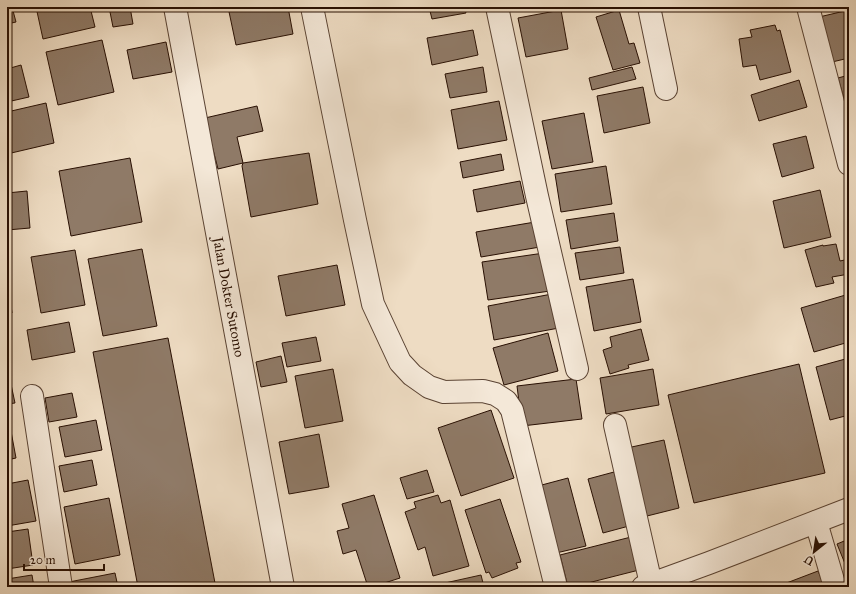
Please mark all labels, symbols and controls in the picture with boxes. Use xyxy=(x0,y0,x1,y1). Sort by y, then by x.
street label: Jalan Dokter Sutomo xyxy=(208,234,249,358)
north arrow xyxy=(794,532,834,572)
scale bar xyxy=(24,546,104,572)
text: U xyxy=(802,552,816,568)
text: 20 m xyxy=(30,553,56,567)

